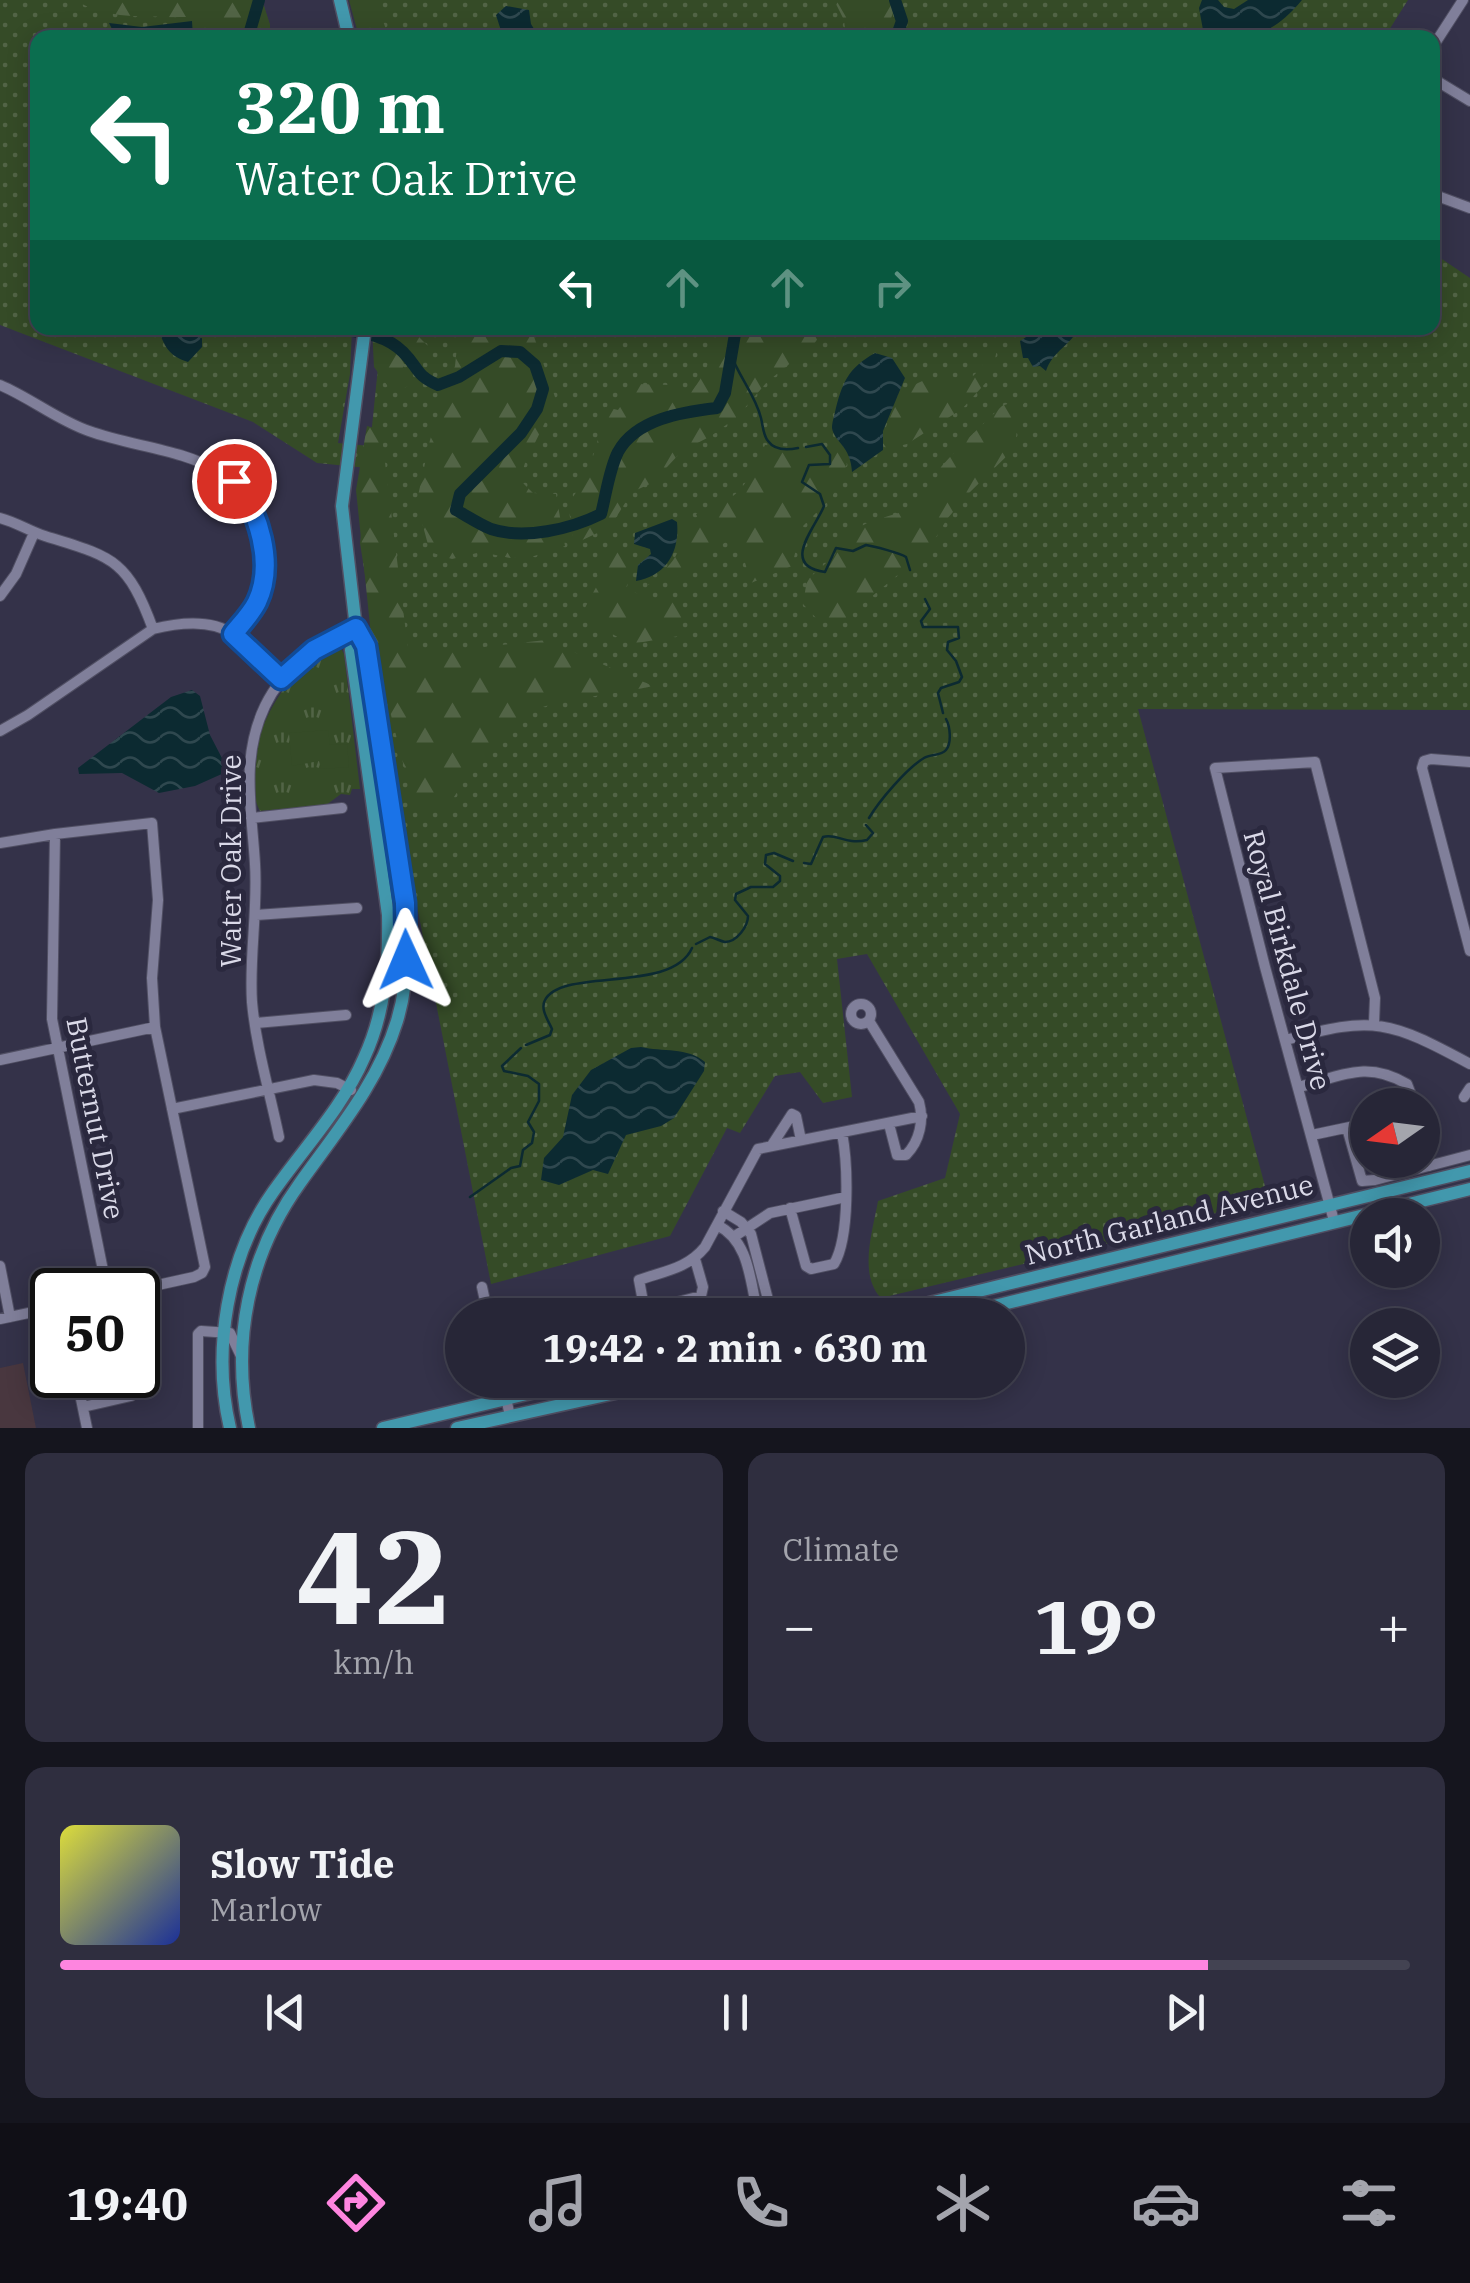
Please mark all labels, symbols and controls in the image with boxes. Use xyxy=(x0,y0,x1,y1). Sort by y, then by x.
text: 320 m xyxy=(235,61,445,152)
icon: left xyxy=(70,70,200,200)
text: Water Oak Drive xyxy=(235,149,577,207)
icon: left xyxy=(550,260,605,315)
icon: ahead xyxy=(655,260,710,315)
icon: ahead xyxy=(760,260,815,315)
icon: right xyxy=(865,260,920,315)
pin xyxy=(192,439,277,524)
icon: arrive xyxy=(207,454,262,509)
street label: Water Oak Drive xyxy=(212,754,249,968)
street label: Royal Birkdale Drive xyxy=(1235,826,1341,1094)
position arrow xyxy=(354,908,458,1012)
street label: Butternut Drive xyxy=(58,1014,134,1222)
north arrow xyxy=(1350,1088,1440,1178)
map controls xyxy=(1350,1088,1440,1398)
street label: North Garland Avenue xyxy=(1021,1165,1317,1273)
button: sound xyxy=(1350,1198,1440,1288)
speed limit sign: 50 xyxy=(30,1268,160,1398)
button: layers xyxy=(1350,1308,1440,1398)
text: 19:42 · 2 min · 630 m xyxy=(542,1323,928,1372)
text: 42 xyxy=(296,1491,452,1660)
text: Climate xyxy=(783,1528,899,1570)
text: 19° xyxy=(1034,1577,1159,1675)
text: − xyxy=(783,1590,816,1661)
text: + xyxy=(1377,1590,1410,1661)
text: km/h xyxy=(333,1641,414,1683)
text: Slow Tide xyxy=(210,1839,395,1888)
text: Marlow xyxy=(210,1888,322,1930)
icon: previous xyxy=(258,1985,313,2040)
icon: pause xyxy=(708,1985,763,2040)
icon: next xyxy=(1158,1985,1213,2040)
icon: directions xyxy=(321,2168,391,2238)
icon: music xyxy=(523,2168,593,2238)
icon: phone xyxy=(726,2168,796,2238)
icon: climate xyxy=(928,2168,998,2238)
icon: car xyxy=(1131,2168,1201,2238)
icon: filters xyxy=(1334,2168,1404,2238)
text: 19:40 xyxy=(66,2174,188,2232)

